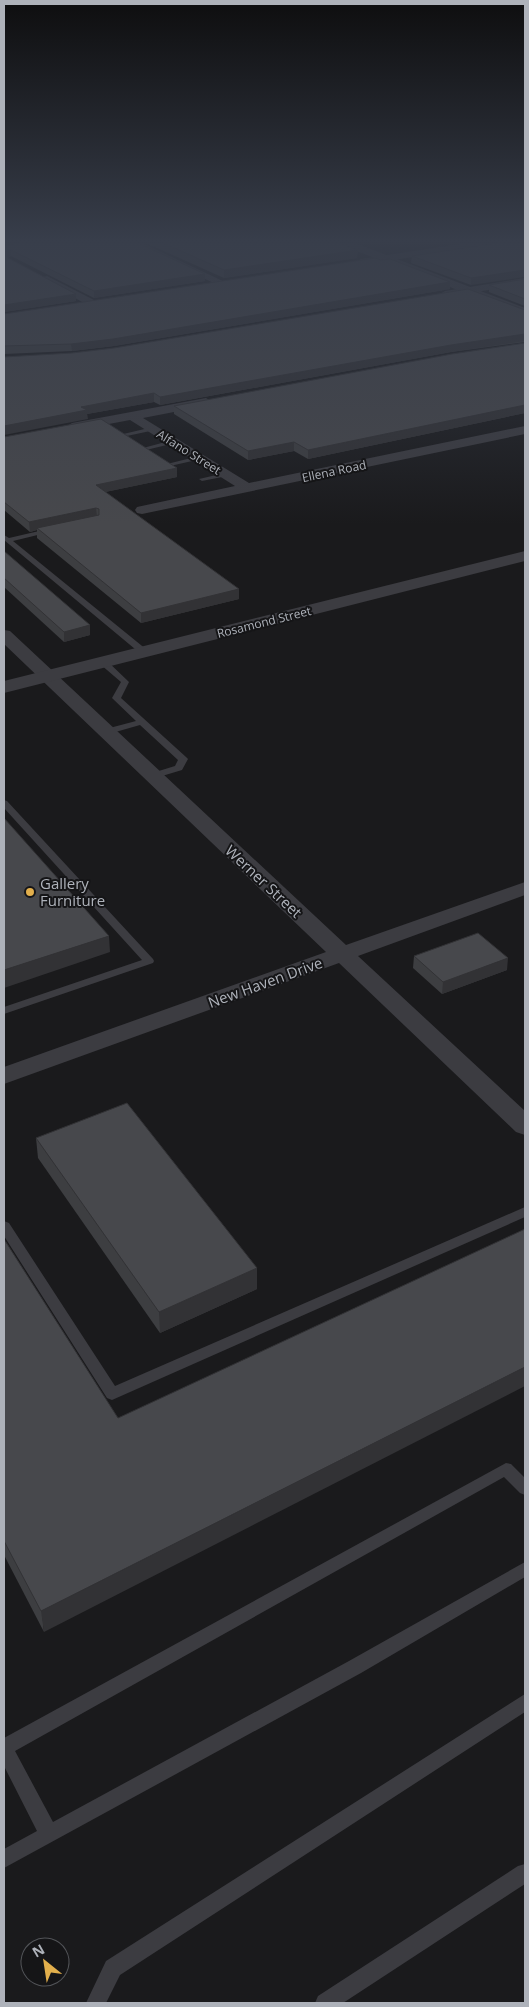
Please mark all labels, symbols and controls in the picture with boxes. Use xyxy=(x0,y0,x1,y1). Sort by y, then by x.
street label: Alfano Street xyxy=(154,426,224,478)
street label: Ellena Road xyxy=(300,456,368,486)
street label: Rosamond Street xyxy=(215,602,313,642)
street label: Werner Street xyxy=(221,840,307,922)
place label: Gallery Furniture xyxy=(40,873,105,910)
marker: Gallery Furniture xyxy=(24,886,36,898)
street label: New Haven Drive xyxy=(205,952,325,1012)
north arrow xyxy=(20,1937,70,1987)
text: N xyxy=(29,1939,48,1961)

